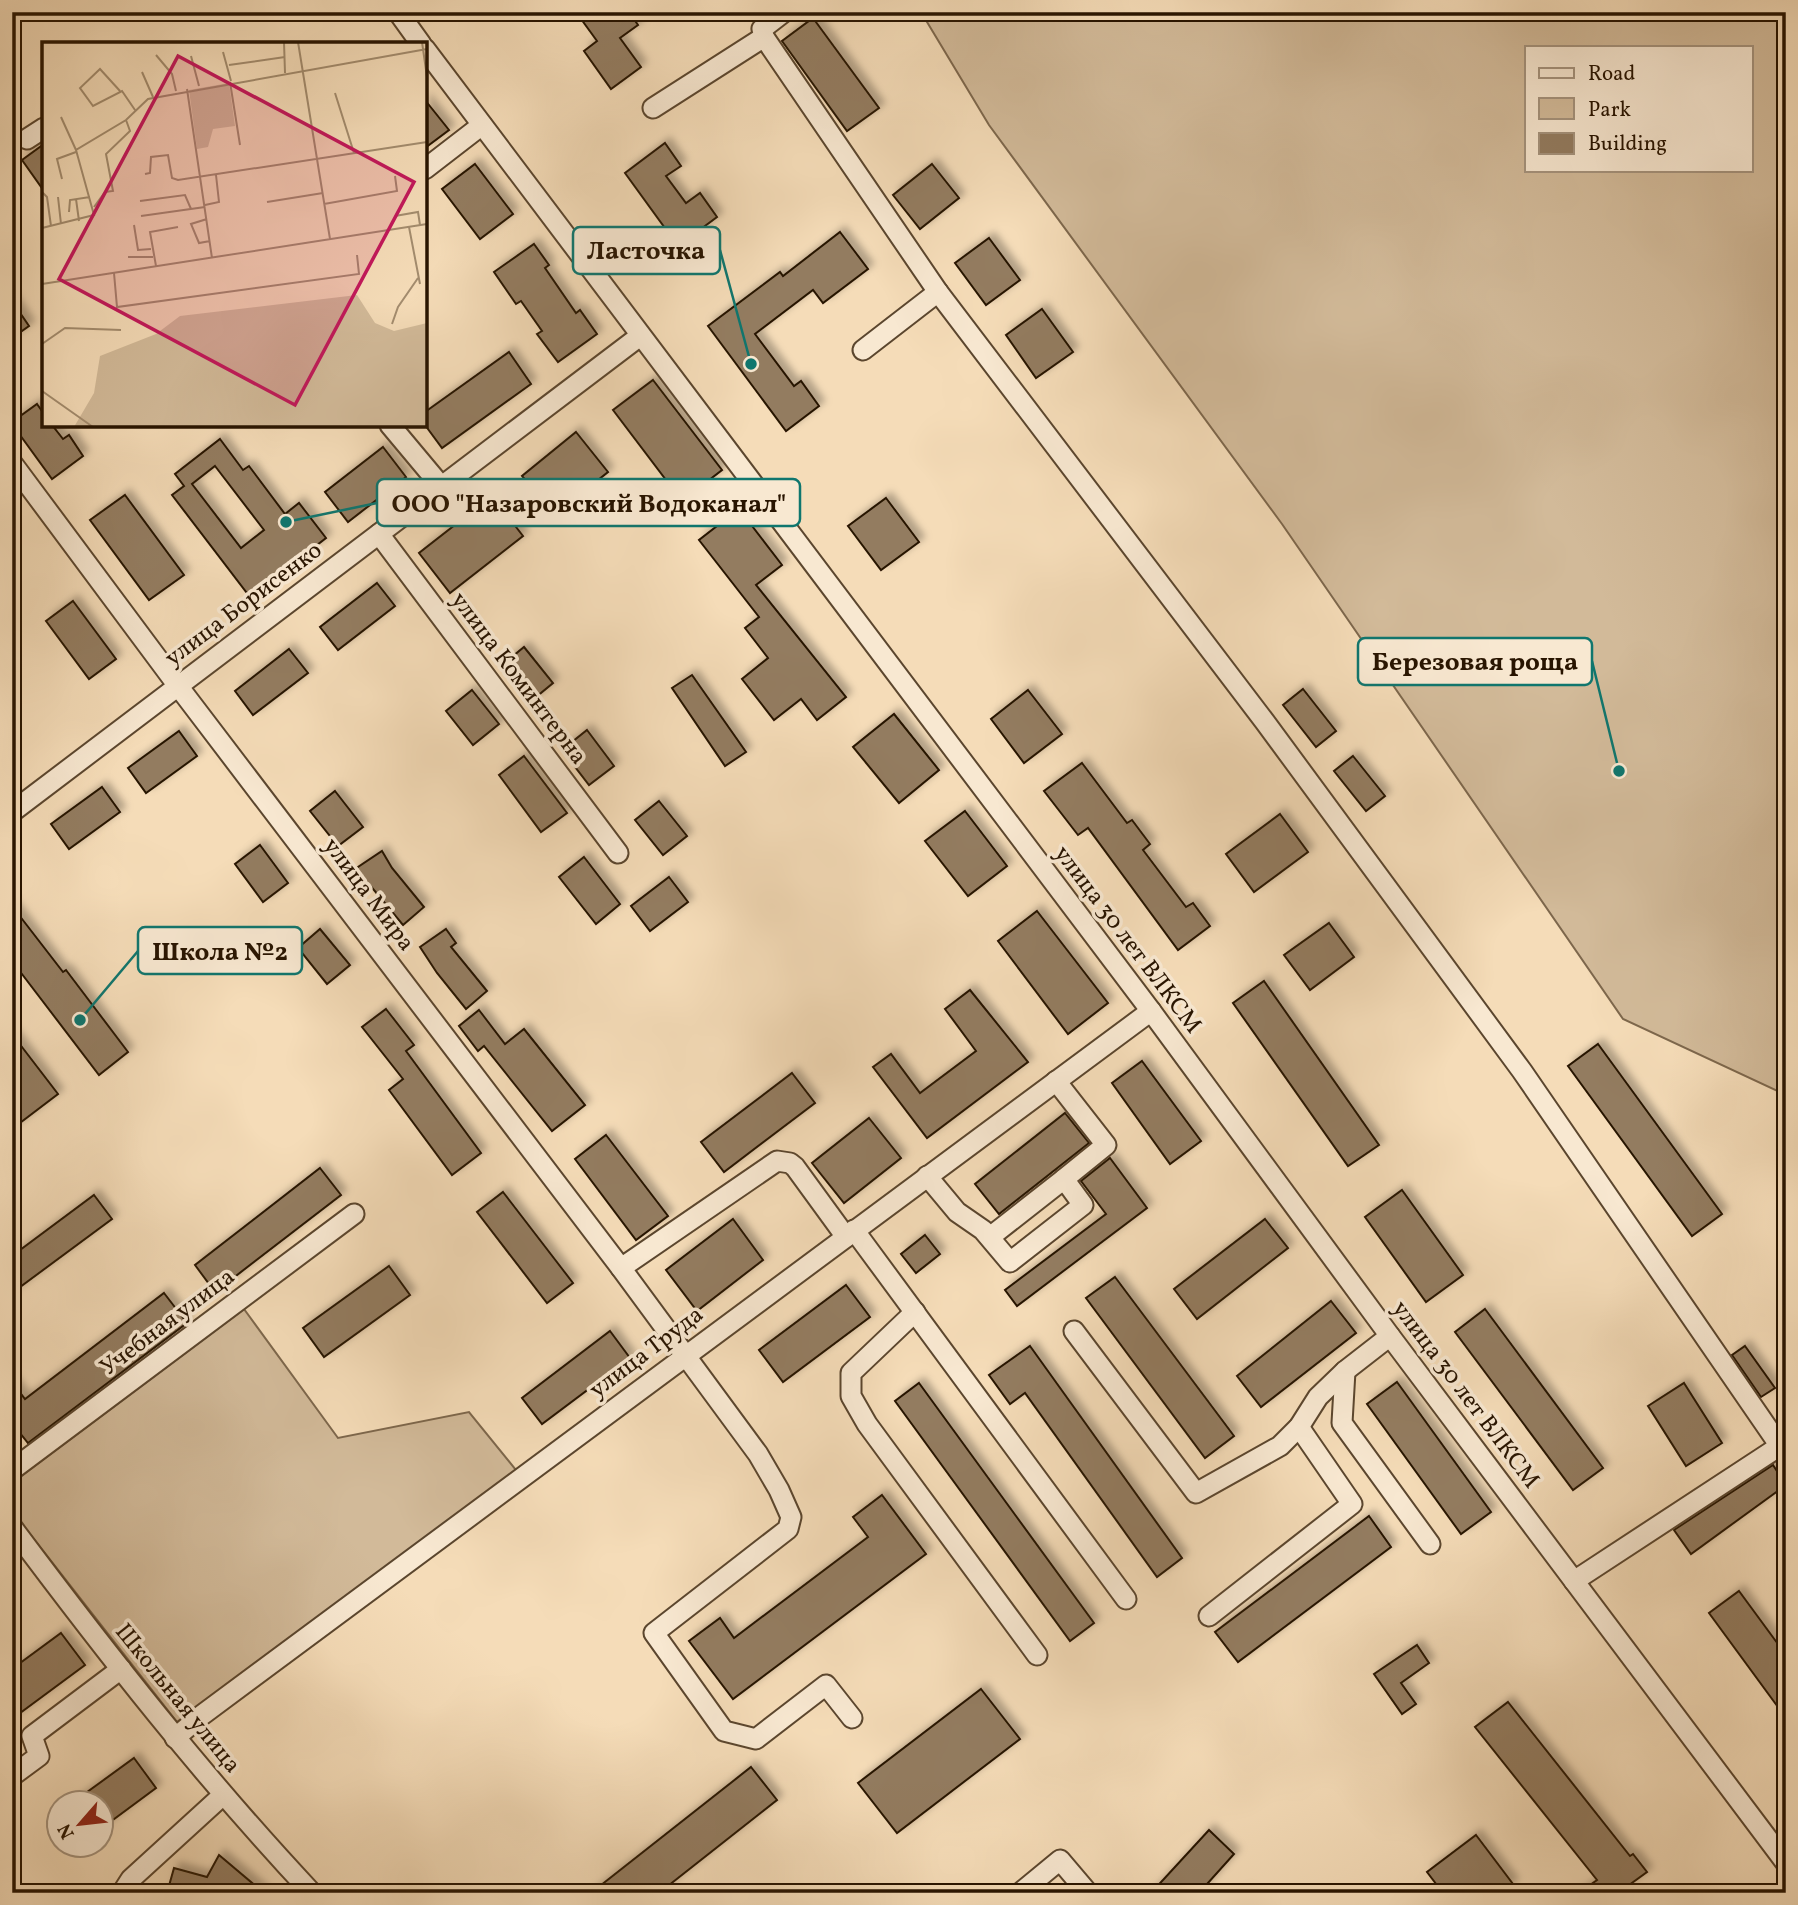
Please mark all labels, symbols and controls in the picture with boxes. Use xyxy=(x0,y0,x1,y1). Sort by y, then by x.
inset map xyxy=(42,42,427,427)
legend xyxy=(1525,46,1752,172)
text: Road xyxy=(1588,60,1635,89)
text: Park xyxy=(1588,96,1631,125)
text: Building xyxy=(1588,130,1667,159)
callout: Ласточка xyxy=(573,227,720,274)
text: Ласточка xyxy=(587,234,705,270)
callout: ООО "Назаровский Водоканал" xyxy=(377,479,800,526)
text: ООО "Назаровский Водоканал" xyxy=(392,487,786,523)
street label: улица Борисенко xyxy=(158,534,330,676)
street label: улица Коминтерна xyxy=(442,585,594,773)
callout: Березовая роща xyxy=(1358,638,1592,685)
text: Березовая роща xyxy=(1372,645,1578,681)
street label: улица Мира xyxy=(314,831,422,959)
street label: улица 30 лет ВЛКСМ xyxy=(1045,839,1209,1041)
callout: Школа №2 xyxy=(138,927,302,974)
text: Школа №2 xyxy=(152,935,288,971)
street label: Учебная улица xyxy=(93,1261,243,1385)
street label: улица 30 лет ВЛКСМ xyxy=(1383,1294,1547,1496)
street label: улица Труда xyxy=(583,1299,711,1407)
street label: Школьная улица xyxy=(106,1617,248,1781)
north arrow xyxy=(46,1790,116,1860)
text: N xyxy=(52,1819,81,1843)

